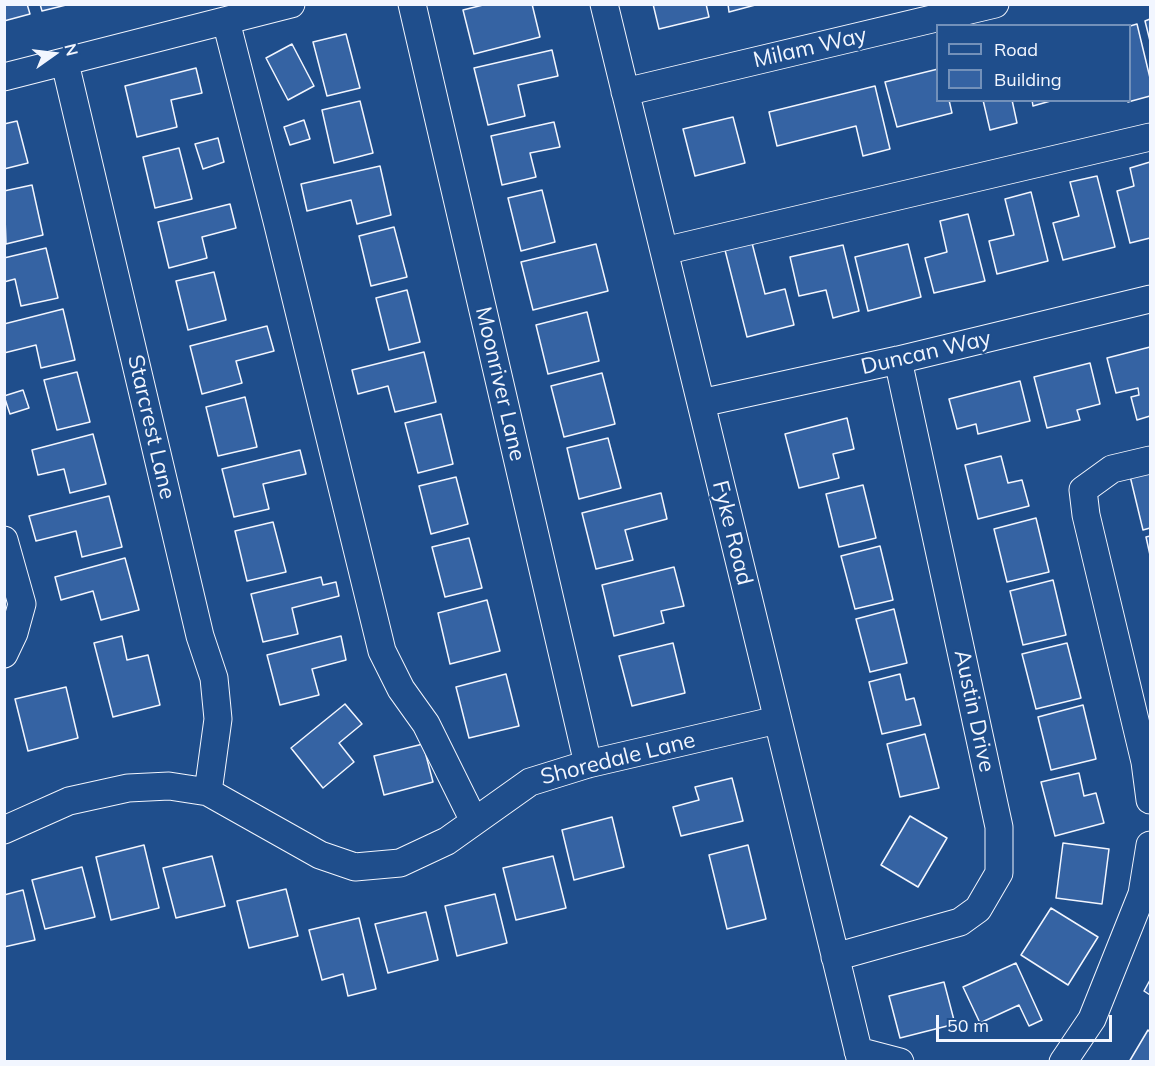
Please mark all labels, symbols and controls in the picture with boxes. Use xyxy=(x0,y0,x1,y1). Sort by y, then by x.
street label: Milam Way xyxy=(751,22,869,74)
north arrow xyxy=(24,24,84,84)
legend xyxy=(936,24,1131,102)
text: Road xyxy=(994,38,1038,61)
text: N xyxy=(60,41,83,58)
text: Building xyxy=(994,68,1062,91)
street label: Moonriver Lane xyxy=(469,304,531,464)
street label: Duncan Way xyxy=(858,325,994,381)
street label: Starcrest Lane xyxy=(122,352,180,502)
street label: Fyke Road xyxy=(706,478,758,588)
street label: Austin Drive xyxy=(948,647,1000,775)
street label: Shoredale Lane xyxy=(538,727,698,791)
scale bar xyxy=(939,1003,1114,1041)
text: 50 m xyxy=(947,1014,989,1037)

